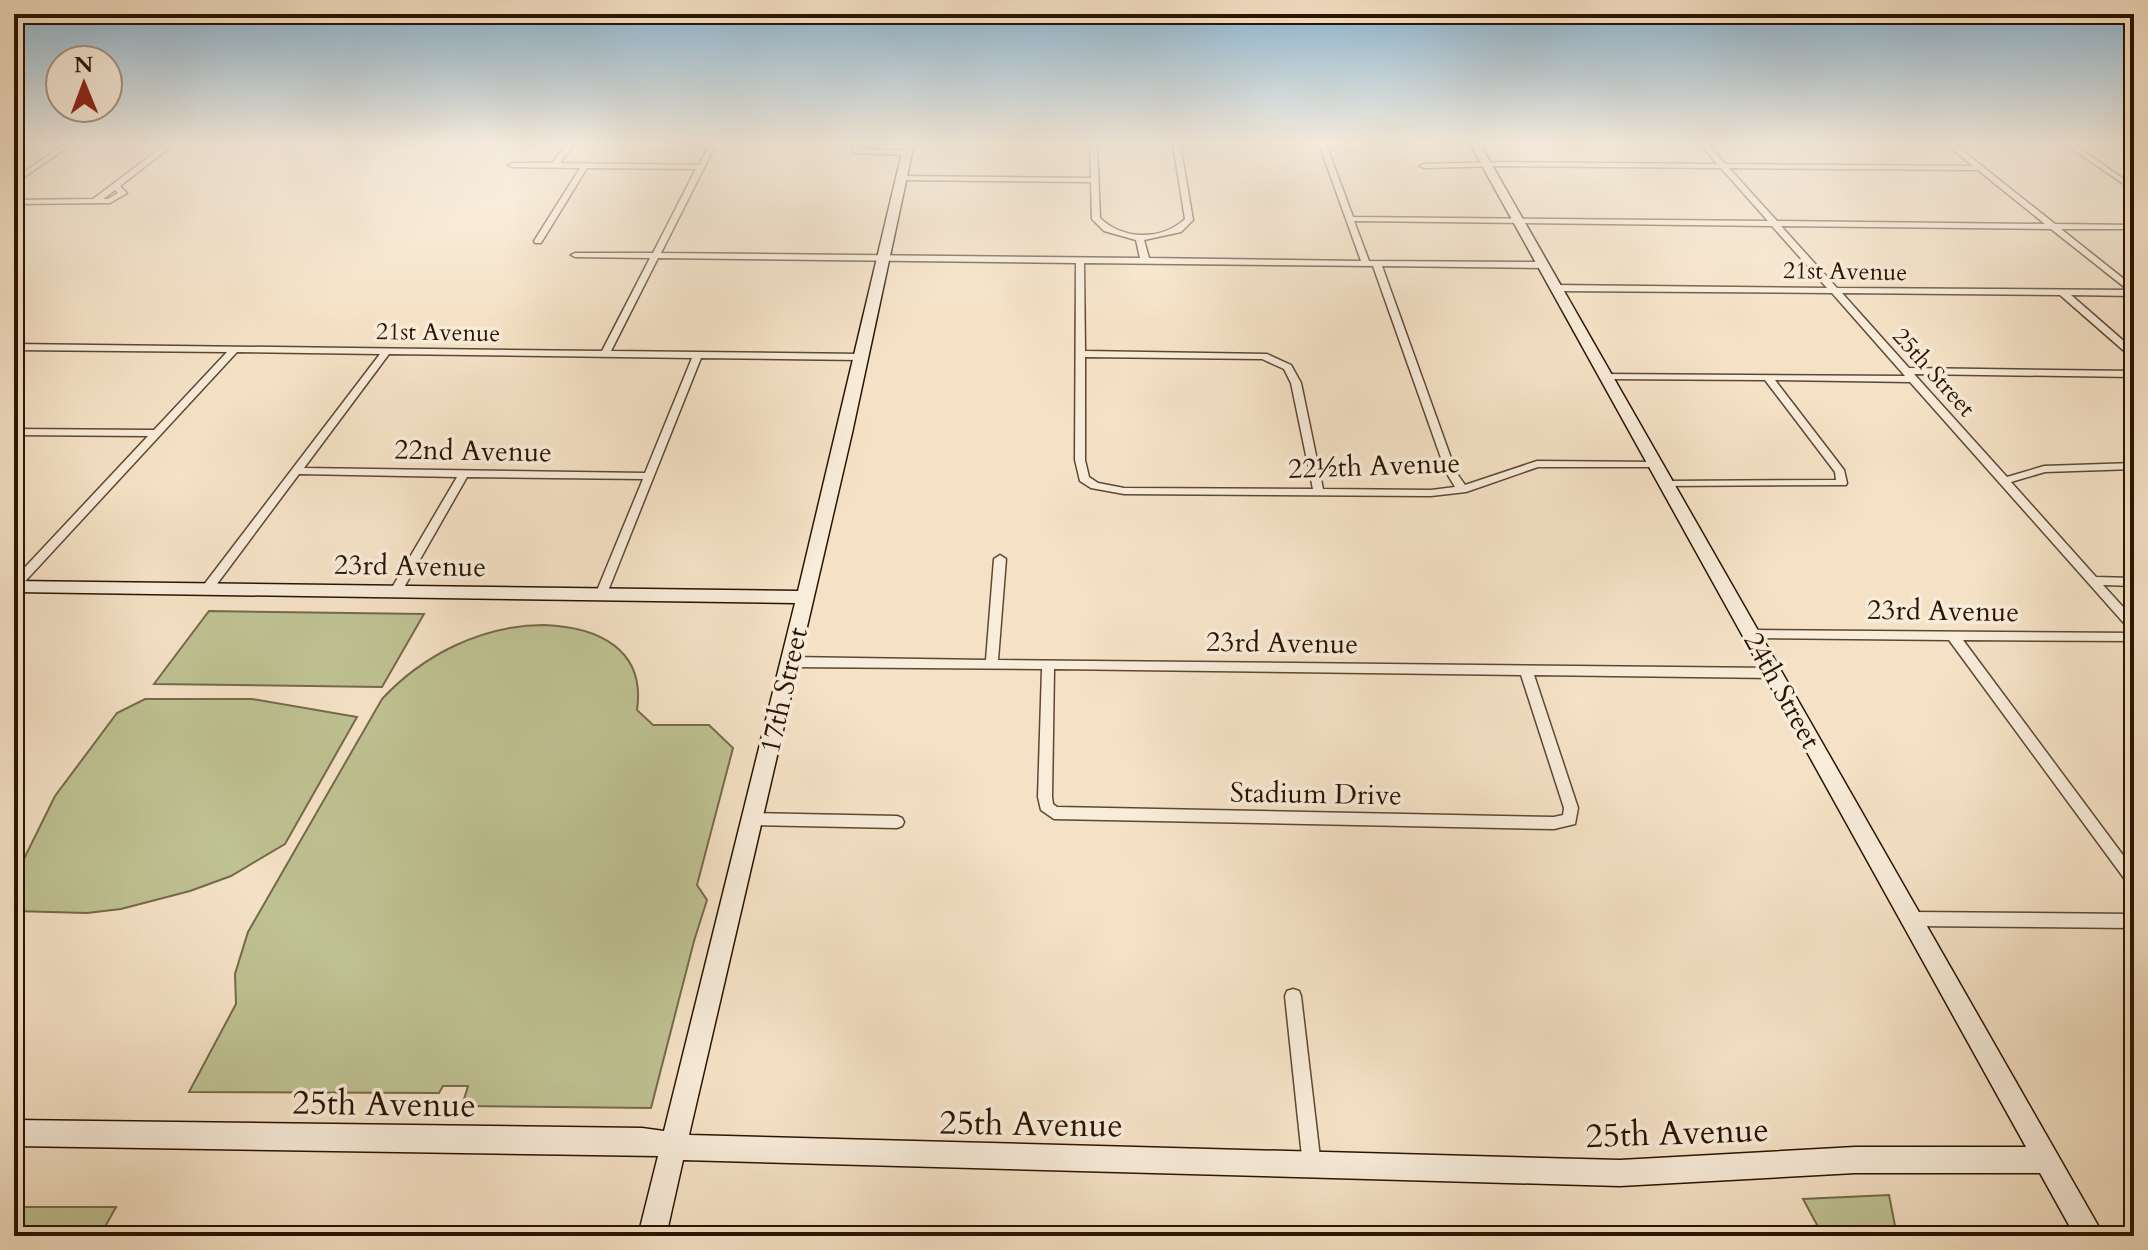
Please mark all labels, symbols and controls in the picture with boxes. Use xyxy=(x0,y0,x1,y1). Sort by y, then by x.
north arrow xyxy=(44,44,124,124)
text: N xyxy=(74,50,93,80)
street label: 21st Avenue xyxy=(1782,254,1908,289)
street label: 21st Avenue xyxy=(375,315,501,350)
street label: 25th Street xyxy=(1885,321,1983,424)
street label: 22nd Avenue xyxy=(394,431,552,471)
street label: 22½th Avenue xyxy=(1287,444,1461,488)
street label: 23rd Avenue xyxy=(334,546,486,586)
street label: 23rd Avenue xyxy=(1867,591,2019,631)
street label: 23rd Avenue xyxy=(1206,623,1358,663)
street label: 17th Street xyxy=(751,624,817,757)
street label: 24th Street xyxy=(1735,625,1830,756)
street label: Stadium Drive xyxy=(1230,774,1402,814)
street label: 25th Avenue xyxy=(292,1079,476,1129)
street label: 25th Avenue xyxy=(939,1099,1123,1149)
street label: 25th Avenue xyxy=(1584,1107,1770,1159)

